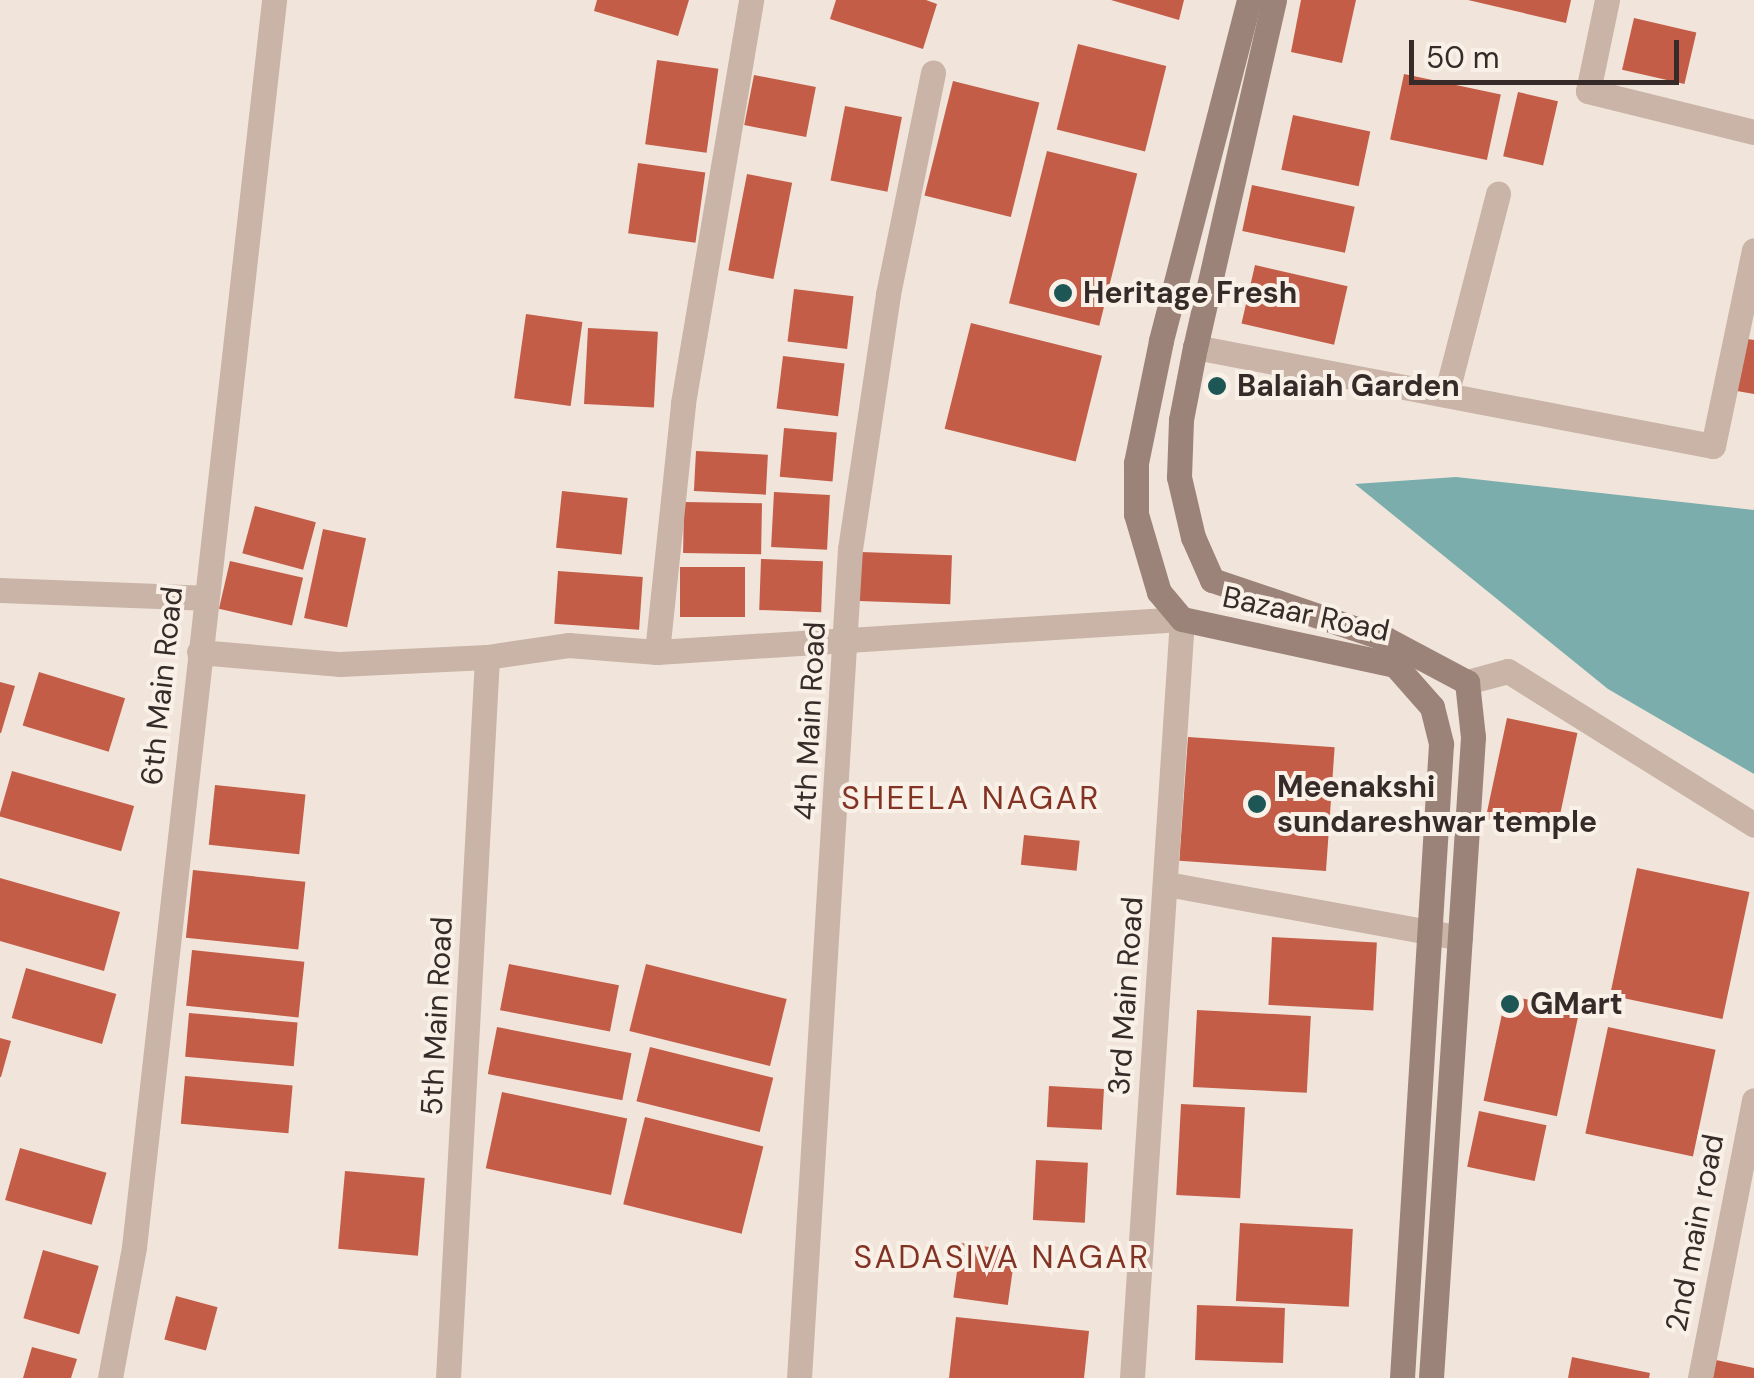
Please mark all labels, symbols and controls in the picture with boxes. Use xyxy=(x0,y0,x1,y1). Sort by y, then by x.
scale bar xyxy=(1414,20,1684,82)
text: 50 m xyxy=(1426,38,1500,77)
place label: Heritage Fresh xyxy=(1083,275,1297,311)
marker: Heritage Fresh xyxy=(1052,282,1074,304)
place label: Balaiah Garden xyxy=(1237,368,1460,404)
marker: Balaiah Garden xyxy=(1206,375,1228,397)
street label: Bazaar Road xyxy=(1219,579,1393,649)
street label: 6th Main Road xyxy=(134,585,190,787)
street label: 4th Main Road xyxy=(787,621,833,821)
place label: Meenakshi sundareshwar temple xyxy=(1277,769,1597,840)
district label: SHEELA NAGAR xyxy=(841,779,1101,817)
marker: Meenakshi sundareshwar temple xyxy=(1246,793,1268,815)
street label: 3rd Main Road xyxy=(1101,896,1151,1096)
street label: 5th Main Road xyxy=(414,916,460,1116)
place label: GMart xyxy=(1530,986,1623,1022)
marker: GMart xyxy=(1499,993,1521,1015)
street label: 2nd main road xyxy=(1658,1131,1732,1335)
district label: SADASIVA NAGAR xyxy=(853,1238,1151,1276)

